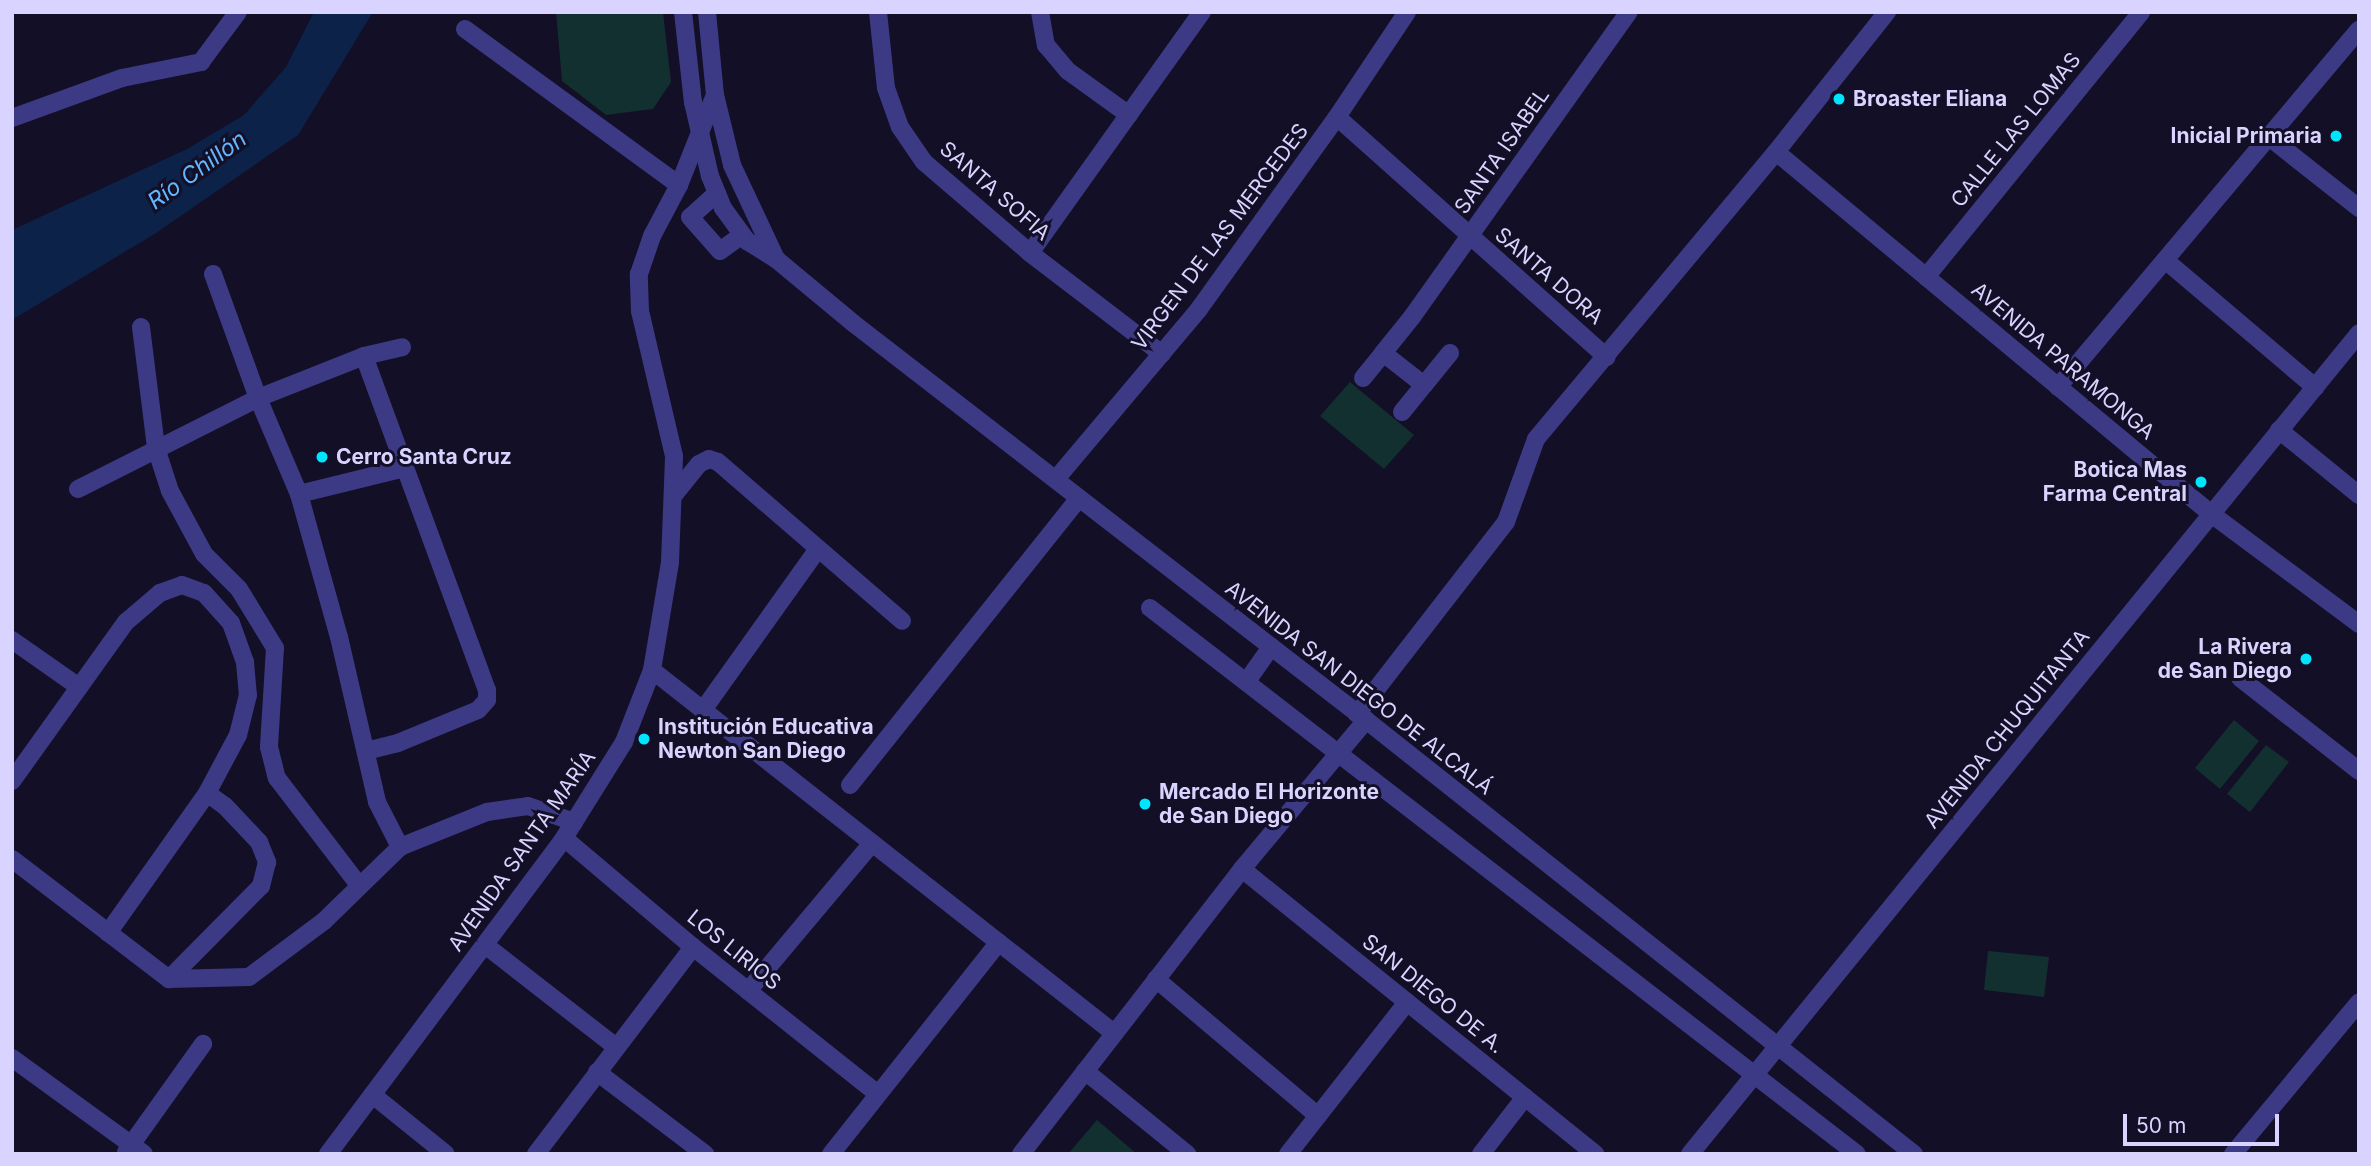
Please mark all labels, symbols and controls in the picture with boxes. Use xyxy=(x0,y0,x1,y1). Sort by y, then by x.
street label: CALLE LAS LOMAS xyxy=(1946,48,2086,212)
street label: SANTA ISABEL xyxy=(1449,83,1555,219)
place label: Broaster Eliana xyxy=(1853,86,2007,112)
marker: Broaster Eliana xyxy=(1831,91,1847,107)
street label: VIRGEN DE LAS MERCEDES xyxy=(1126,119,1314,355)
place label: Inicial Primaria xyxy=(2170,123,2322,149)
water label: Río Chillón xyxy=(142,125,252,215)
marker: Inicial Primaria xyxy=(2328,128,2344,144)
street label: SANTA SOFIA xyxy=(935,136,1055,246)
street label: SANTA DORA xyxy=(1490,222,1608,330)
street label: AVENIDA PARAMONGA xyxy=(1966,277,2160,445)
place label: Cerro Santa Cruz xyxy=(336,444,512,470)
marker: Cerro Santa Cruz xyxy=(314,449,330,465)
place label: Botica Mas Farma Central xyxy=(2043,457,2187,507)
marker: Botica Mas Farma Central xyxy=(2193,474,2209,490)
street label: AVENIDA SAN DIEGO DE ALCALÁ xyxy=(1220,576,1498,800)
street label: AVENIDA CHUQUITANTA xyxy=(1919,624,2095,834)
place label: La Rivera de San Diego xyxy=(2158,634,2292,684)
marker: La Rivera de San Diego xyxy=(2298,651,2314,667)
place label: Institución Educativa Newton San Diego xyxy=(658,714,874,764)
marker: Institución Educativa Newton San Diego xyxy=(636,731,652,747)
street label: AVENIDA SANTA MARÍA xyxy=(443,746,601,956)
place label: Mercado El Horizonte de San Diego xyxy=(1159,779,1379,829)
marker: Mercado El Horizonte de San Diego xyxy=(1137,796,1153,812)
street label: LOS LIRIOS xyxy=(682,905,786,995)
street label: SAN DIEGO DE A. xyxy=(1357,929,1509,1059)
scale bar xyxy=(2126,1100,2282,1144)
text: 50 m xyxy=(2136,1113,2186,1138)

